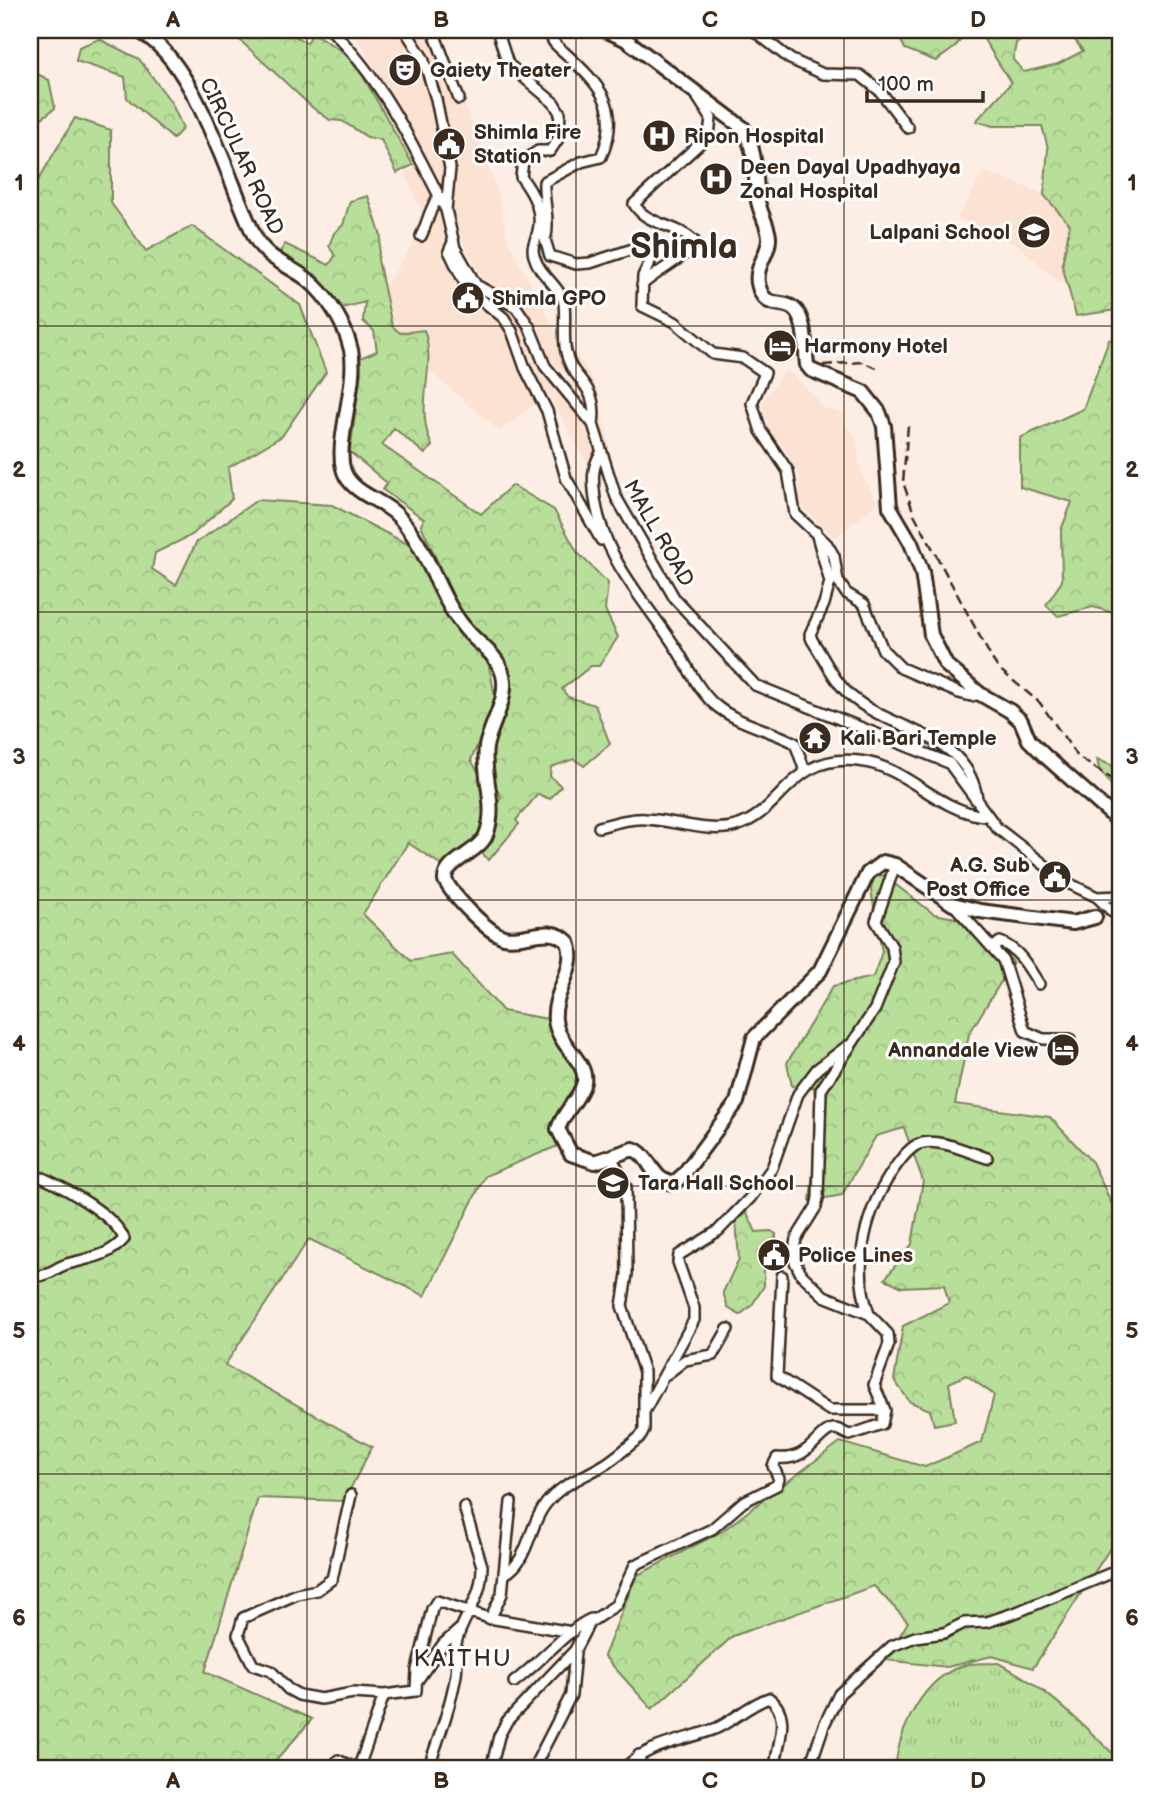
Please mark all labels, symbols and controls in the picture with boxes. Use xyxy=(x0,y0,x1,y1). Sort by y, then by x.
text: A xyxy=(165,6,181,34)
text: B xyxy=(433,6,449,34)
text: C xyxy=(702,6,718,34)
text: D xyxy=(970,6,986,34)
theatre icon: Gaiety Theater xyxy=(386,51,424,89)
place label: Gaiety Theater xyxy=(430,58,572,83)
scale bar xyxy=(867,60,983,104)
text: 100 m xyxy=(878,72,934,97)
street label: CIRCULAR ROAD xyxy=(194,74,289,239)
hospital icon: Ripon Hospital xyxy=(640,117,678,155)
place label: Shimla Fire Station xyxy=(474,120,581,169)
place label: Ripon Hospital xyxy=(684,124,824,149)
public building icon: Shimla Fire Station xyxy=(430,125,468,163)
place label: Deen Dayal Upadhyaya Zonal Hospital xyxy=(740,155,961,204)
hospital icon: Deen Dayal Upadhyaya Zonal Hospital xyxy=(697,160,735,198)
text: 1 xyxy=(14,169,24,197)
text: 1 xyxy=(1127,169,1137,197)
school or university icon: Lalpani School xyxy=(1015,213,1053,251)
place label: Lalpani School xyxy=(869,220,1010,245)
district label: Shimla xyxy=(630,226,738,269)
public building icon: Shimla GPO xyxy=(449,279,487,317)
place label: Shimla GPO xyxy=(492,286,606,311)
hotel icon: Harmony Hotel xyxy=(761,327,799,365)
place label: Harmony Hotel xyxy=(804,334,948,359)
text: 2 xyxy=(12,456,26,484)
text: 2 xyxy=(1125,456,1139,484)
street label: MALL ROAD xyxy=(618,475,699,591)
temple icon: Kali Bari Temple xyxy=(796,719,834,757)
place label: Kali Bari Temple xyxy=(840,726,997,751)
text: 3 xyxy=(12,743,26,771)
text: 3 xyxy=(1125,743,1139,771)
place label: A.G. Sub Post Office xyxy=(926,853,1030,902)
public building icon: A.G. Sub Post Office xyxy=(1036,858,1074,896)
text: 4 xyxy=(12,1030,26,1058)
text: 4 xyxy=(1125,1030,1139,1058)
hotel icon: Annandale View xyxy=(1044,1031,1082,1069)
place label: Annandale View xyxy=(887,1038,1038,1063)
school or university icon: Tara Hall School xyxy=(594,1164,632,1202)
place label: Tara Hall School xyxy=(638,1171,794,1196)
public building icon: Police Lines xyxy=(755,1236,793,1274)
place label: Police Lines xyxy=(798,1243,913,1268)
text: 5 xyxy=(12,1317,26,1345)
text: 5 xyxy=(1125,1317,1139,1345)
text: 6 xyxy=(12,1604,26,1632)
text: 6 xyxy=(1125,1604,1139,1632)
district label: KAITHU xyxy=(413,1644,513,1673)
text: A xyxy=(165,1767,181,1795)
text: B xyxy=(433,1767,449,1795)
text: C xyxy=(702,1767,718,1795)
text: D xyxy=(970,1767,986,1795)

